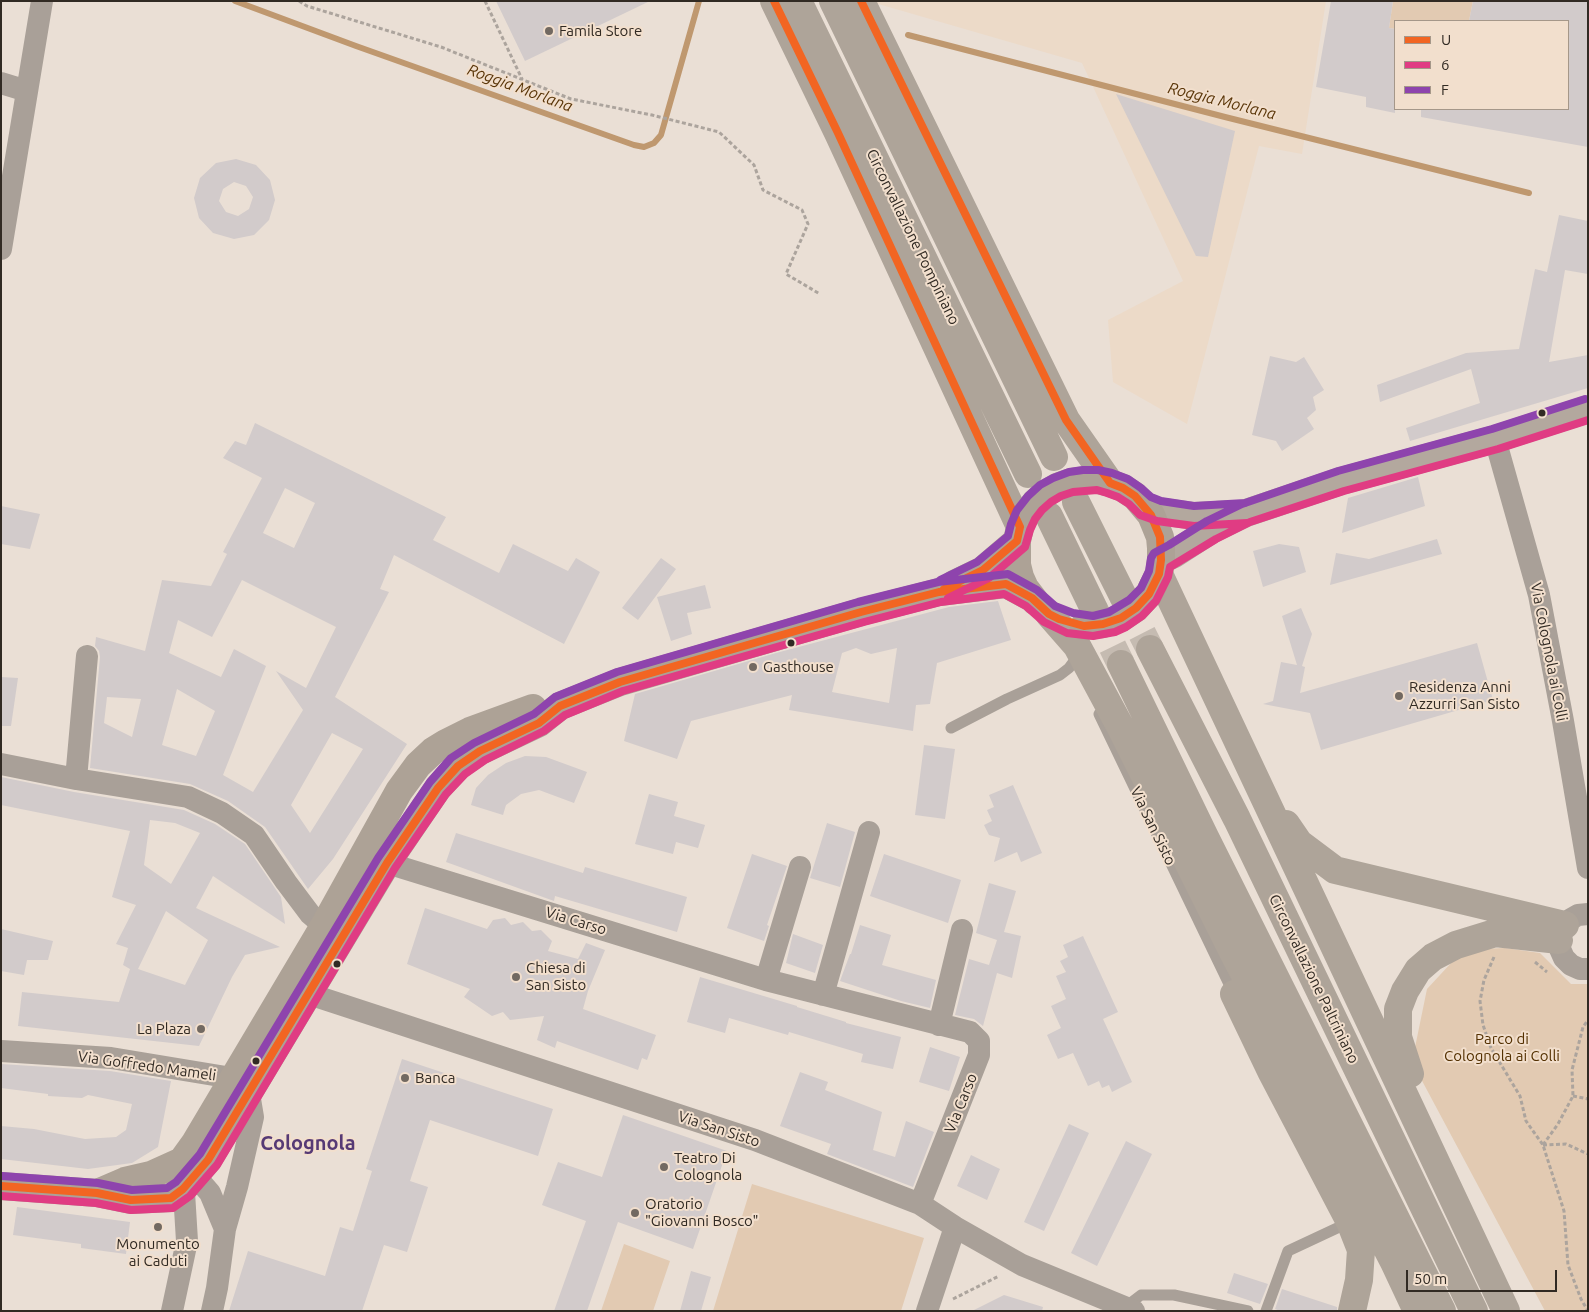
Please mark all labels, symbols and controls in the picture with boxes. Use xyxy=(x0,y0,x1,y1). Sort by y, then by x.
legend xyxy=(1394,20,1569,110)
place label: Famila Store xyxy=(559,22,642,40)
marker: Famila Store xyxy=(543,25,555,37)
text: U xyxy=(1441,31,1451,48)
text: 6 xyxy=(1441,56,1449,73)
water label: Roggia Morlana xyxy=(465,60,575,116)
water label: Roggia Morlana xyxy=(1166,78,1278,124)
text: F xyxy=(1441,81,1449,98)
street label: Circonvallazione Pompiniano xyxy=(863,146,963,328)
unlabelled marker xyxy=(1537,408,1547,418)
street label: Via Colognola ai Colli xyxy=(1527,581,1571,723)
unlabelled marker xyxy=(786,638,796,648)
place label: Gasthouse xyxy=(763,658,834,676)
marker: Gasthouse xyxy=(747,661,759,673)
place label: Residenza Anni Azzurri San Sisto xyxy=(1409,678,1520,713)
marker: Residenza Anni Azzurri San Sisto xyxy=(1393,690,1405,702)
street label: Via San Sisto xyxy=(1126,784,1180,868)
street label: Circonvallazione Paltriniano xyxy=(1265,892,1363,1066)
street label: Via Carso xyxy=(543,903,609,939)
unlabelled marker xyxy=(332,959,342,969)
place label: Chiesa di San Sisto xyxy=(526,959,586,994)
marker: Chiesa di San Sisto xyxy=(510,971,522,983)
place label: La Plaza xyxy=(137,1020,191,1038)
marker: La Plaza xyxy=(195,1023,207,1035)
park label: Parco di Colognola ai Colli xyxy=(1444,1030,1560,1065)
street label: Via Goffredo Mameli xyxy=(77,1047,217,1085)
unlabelled marker xyxy=(251,1056,261,1066)
place label: Banca xyxy=(415,1069,455,1087)
street label: Via Carso xyxy=(941,1071,981,1135)
marker: Banca xyxy=(399,1072,411,1084)
street label: Via San Sisto xyxy=(676,1107,762,1151)
district label: Colognola xyxy=(260,1131,356,1155)
place label: Teatro Di Colognola xyxy=(674,1149,742,1184)
marker: Teatro Di Colognola xyxy=(658,1161,670,1173)
place label: Oratorio "Giovanni Bosco" xyxy=(645,1195,759,1230)
marker: Oratorio "Giovanni Bosco" xyxy=(629,1207,641,1219)
marker: Monumento ai Caduti xyxy=(152,1221,164,1233)
place label: Monumento ai Caduti xyxy=(116,1235,200,1270)
scale bar xyxy=(1409,1260,1560,1292)
text: 50 m xyxy=(1414,1270,1447,1287)

